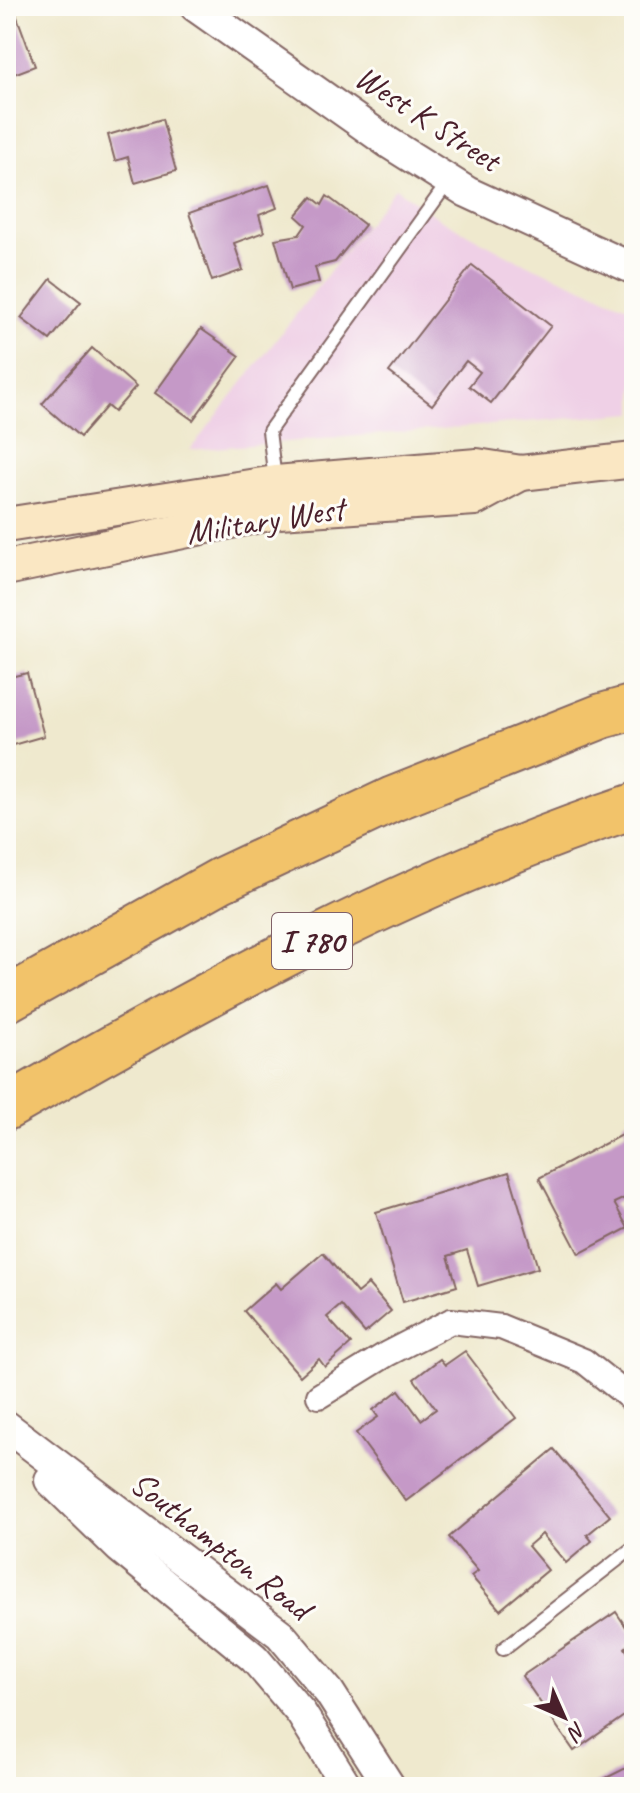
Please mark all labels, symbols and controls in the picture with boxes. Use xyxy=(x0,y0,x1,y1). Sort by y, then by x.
street label: West K Street xyxy=(347,55,512,183)
street label: Military West xyxy=(183,486,352,554)
road number: I 780 xyxy=(272,913,352,969)
street label: Southampton Road xyxy=(122,1461,324,1632)
north arrow xyxy=(524,1677,604,1757)
text: N xyxy=(560,1716,592,1748)

